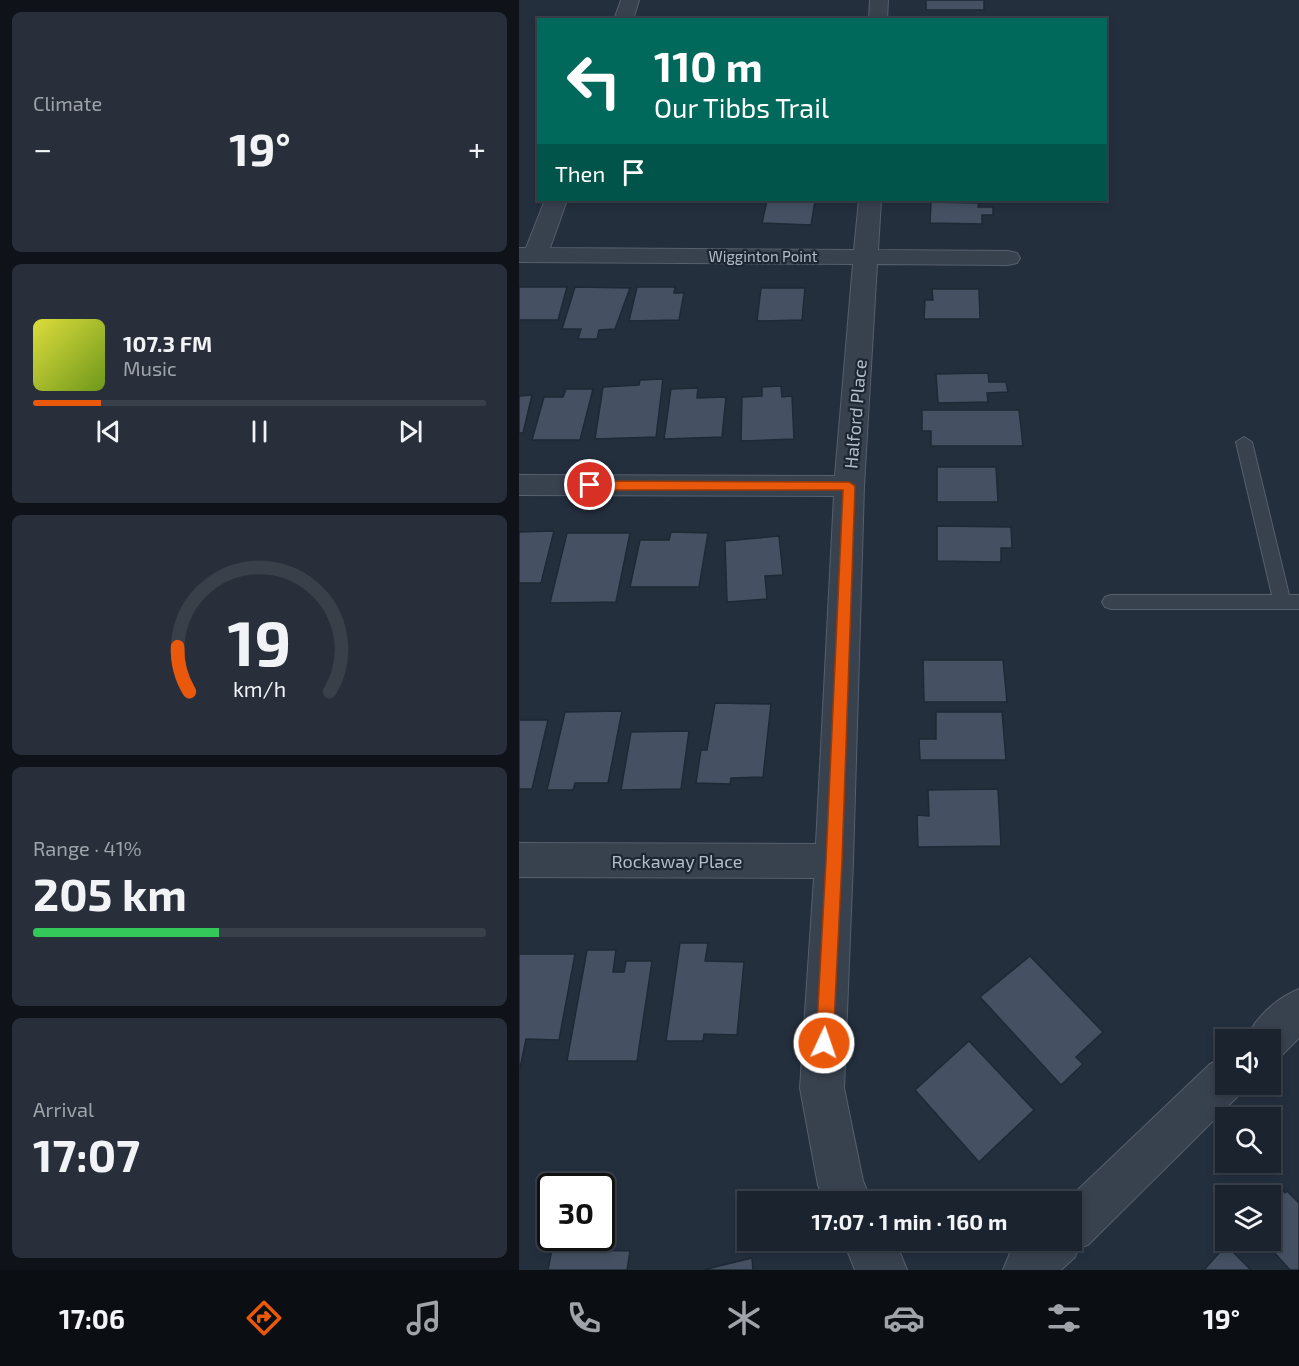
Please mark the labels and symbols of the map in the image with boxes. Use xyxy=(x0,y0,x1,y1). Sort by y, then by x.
street label: Wigginton Point xyxy=(709,247,818,265)
street label: Halford Place xyxy=(839,358,871,470)
pin xyxy=(564,459,615,510)
street label: Rockaway Place xyxy=(611,850,743,872)
position arrow xyxy=(792,1011,856,1075)
speed limit sign: 30 xyxy=(537,1173,615,1251)

